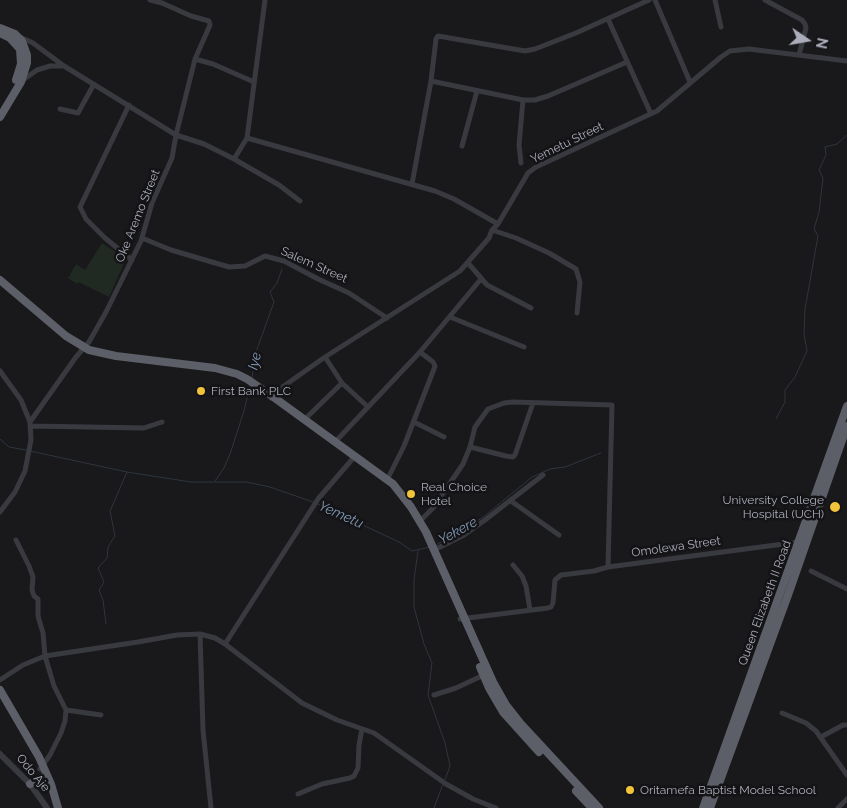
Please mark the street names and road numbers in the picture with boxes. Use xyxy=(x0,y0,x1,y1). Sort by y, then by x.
street label: Yemetu Street xyxy=(528,119,606,167)
street label: Oke Aremo Street xyxy=(113,167,163,265)
street label: Salem Street xyxy=(278,244,350,286)
street label: Omolewa Street xyxy=(631,534,721,560)
street label: Queen Elizabeth II Road xyxy=(736,538,794,668)
street label: Odo Aje xyxy=(13,751,53,795)

